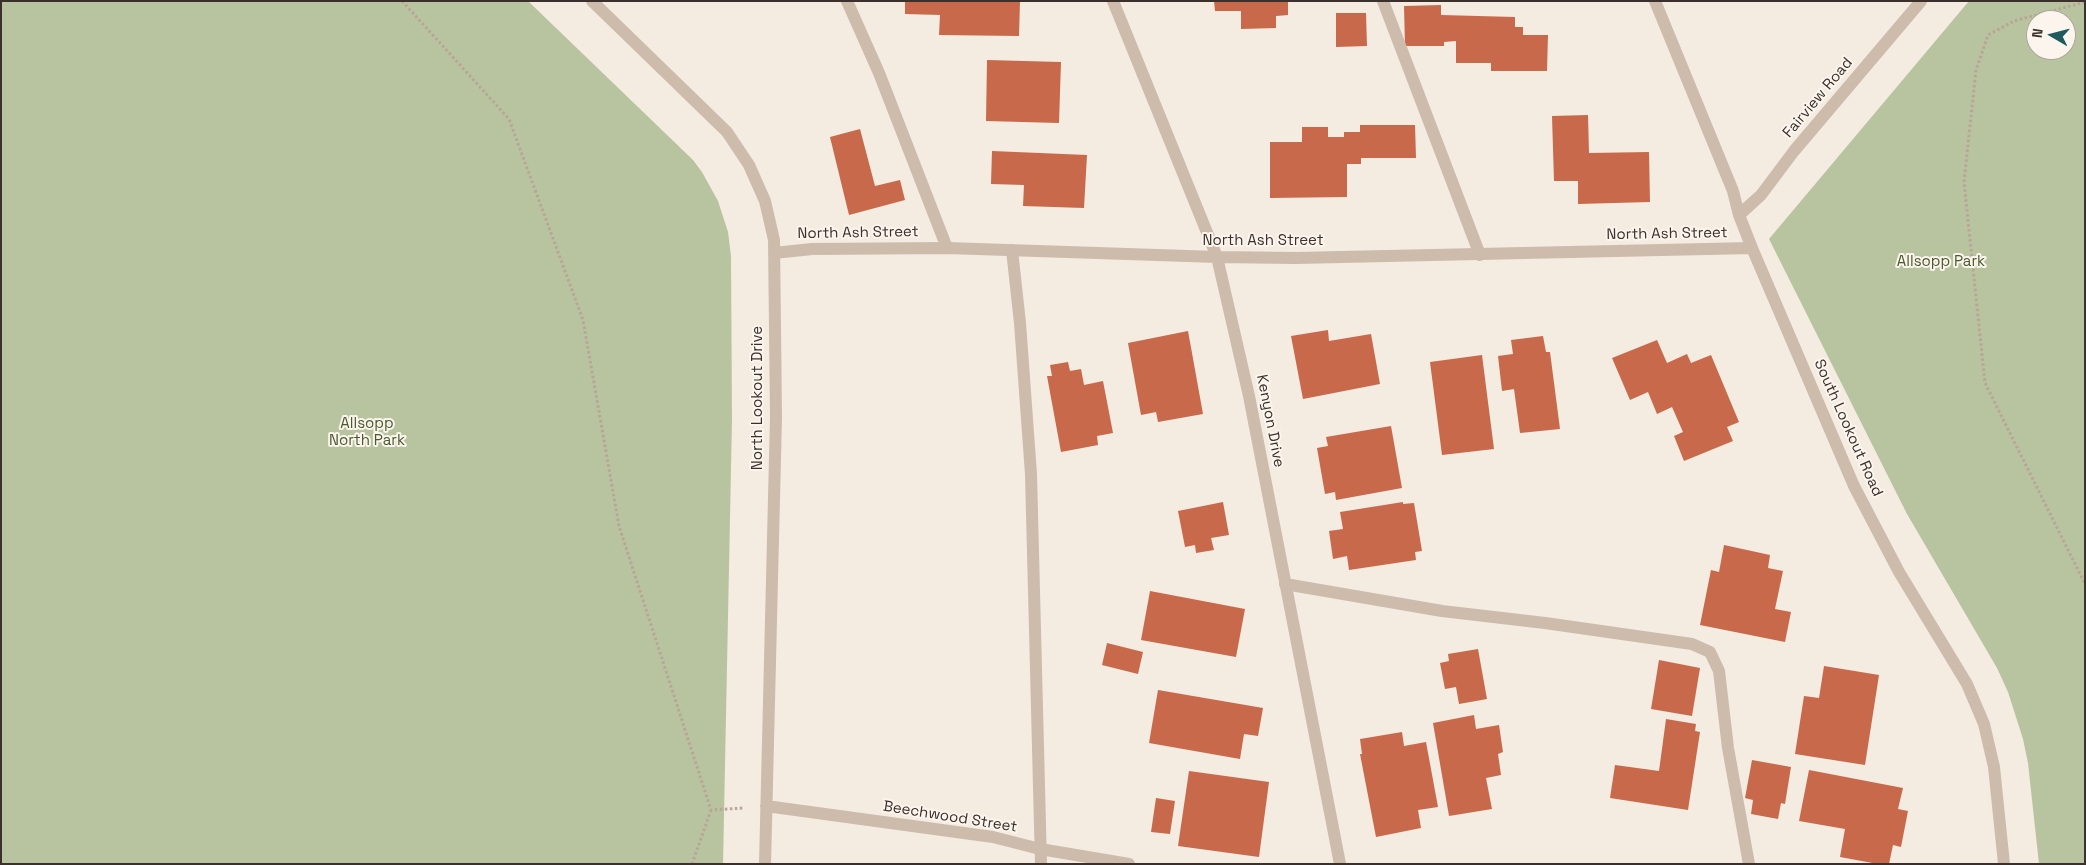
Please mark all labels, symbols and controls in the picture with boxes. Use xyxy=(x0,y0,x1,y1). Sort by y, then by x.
north arrow xyxy=(2026,10,2076,60)
text: N xyxy=(2028,27,2047,39)
street label: Fairview Road xyxy=(1779,54,1857,142)
street label: North Ash Street xyxy=(797,223,919,243)
street label: North Ash Street xyxy=(1606,224,1728,244)
street label: North Ash Street xyxy=(1202,232,1324,250)
park label: Allsopp Park xyxy=(1897,253,1985,271)
street label: North Lookout Drive xyxy=(749,326,767,470)
street label: South Lookout Road xyxy=(1810,357,1886,499)
street label: Kenyon Drive xyxy=(1252,373,1288,469)
park label: Allsopp North Park xyxy=(329,415,405,450)
street label: Beechwood Street xyxy=(882,798,1018,836)

